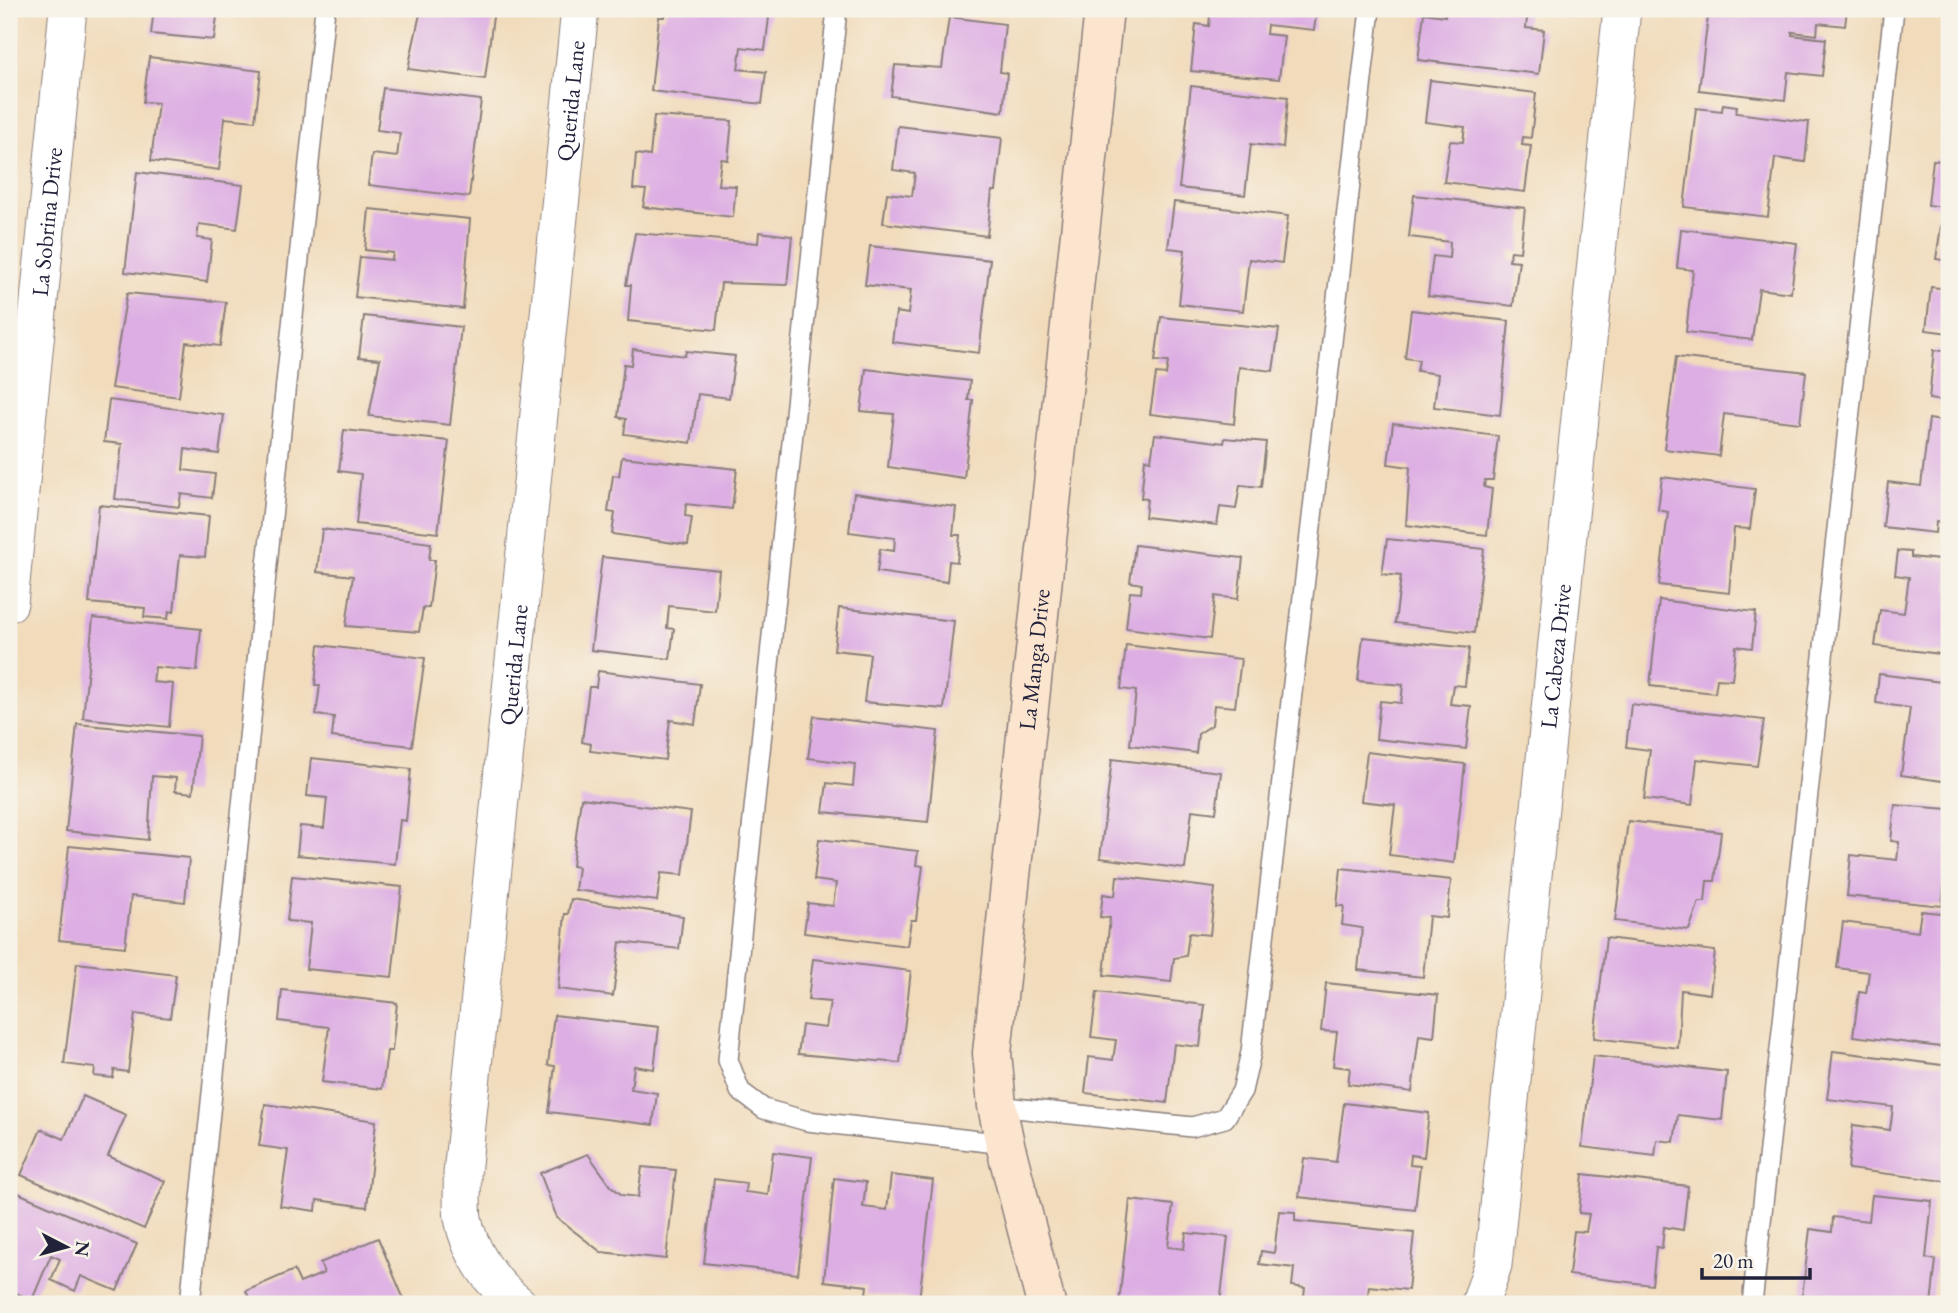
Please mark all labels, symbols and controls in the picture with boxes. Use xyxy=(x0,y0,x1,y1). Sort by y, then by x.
street label: Querida Lane xyxy=(550,39,592,163)
street label: La Sobrina Drive xyxy=(25,146,69,298)
street label: La Cabeza Drive xyxy=(1533,583,1578,730)
street label: La Manga Drive xyxy=(1012,587,1057,732)
street label: Querida Lane xyxy=(493,603,535,727)
north arrow xyxy=(32,1212,102,1282)
scale bar xyxy=(1702,1236,1811,1280)
text: N xyxy=(69,1240,96,1258)
text: 20 m xyxy=(1713,1247,1754,1274)

